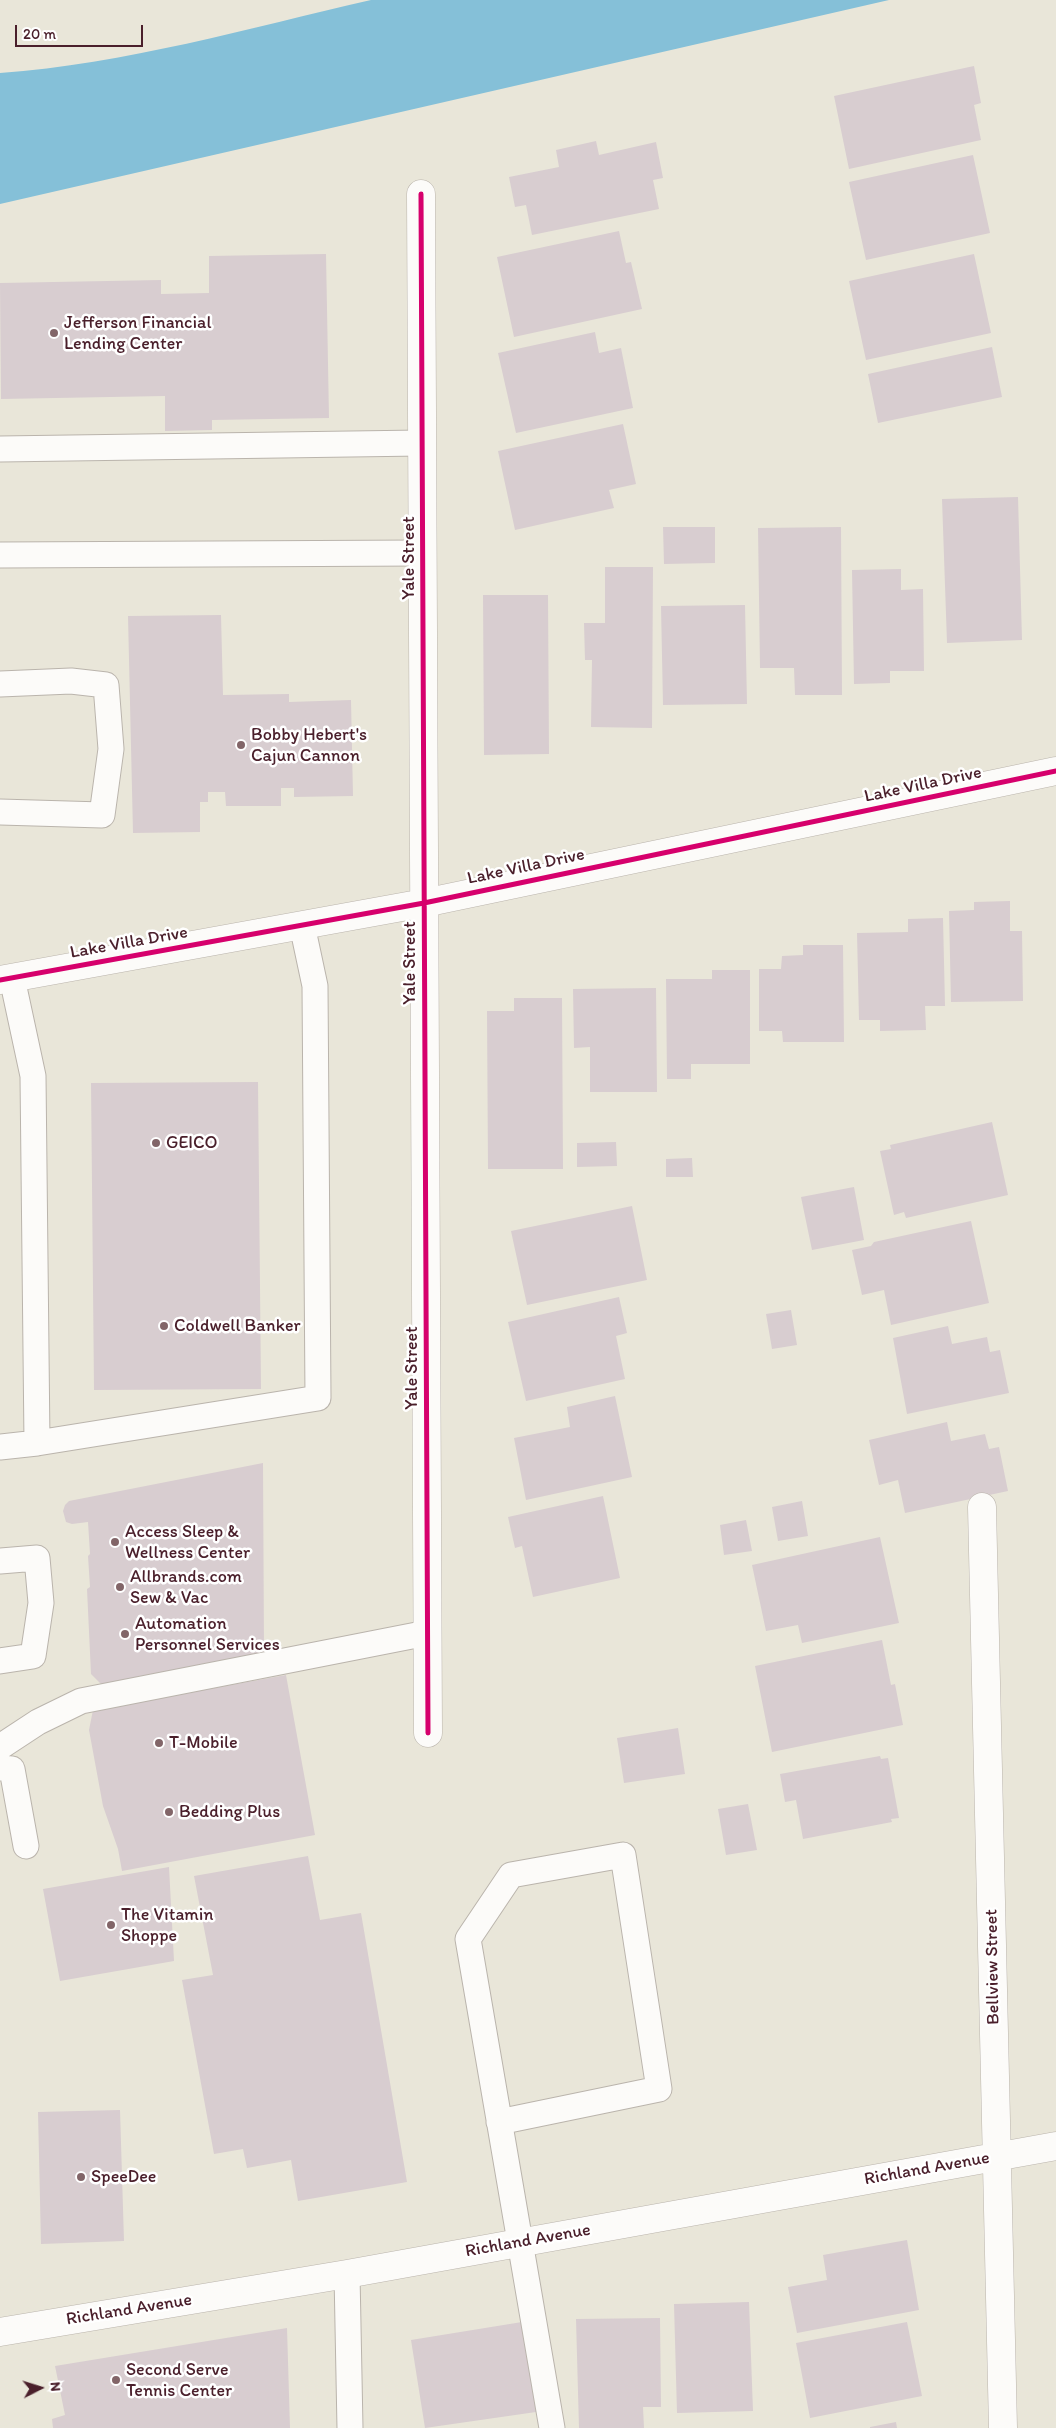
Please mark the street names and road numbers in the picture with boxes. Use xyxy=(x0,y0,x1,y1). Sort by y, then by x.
street label: Yale Street xyxy=(398,516,420,600)
street label: Lake Villa Drive xyxy=(862,762,984,808)
street label: Lake Villa Drive xyxy=(465,844,587,890)
street label: Yale Street xyxy=(399,921,421,1005)
street label: Lake Villa Drive xyxy=(68,922,190,964)
street label: Yale Street xyxy=(401,1326,423,1410)
street label: Bellview Street xyxy=(981,1909,1005,2025)
street label: Richland Avenue xyxy=(862,2147,992,2191)
street label: Richland Avenue xyxy=(463,2219,593,2263)
street label: Richland Avenue xyxy=(64,2289,194,2331)

